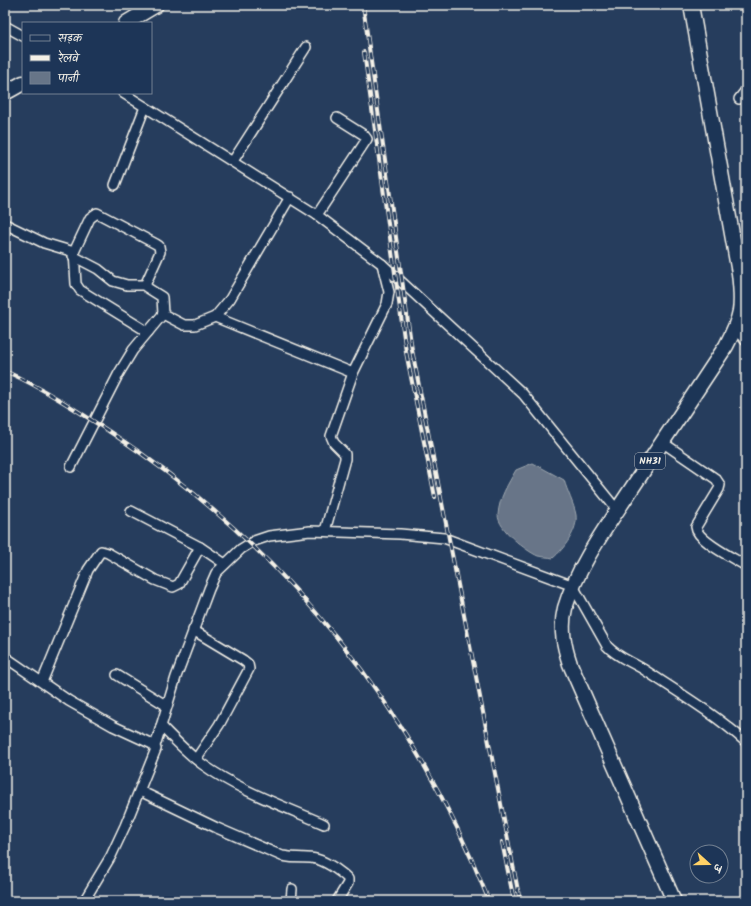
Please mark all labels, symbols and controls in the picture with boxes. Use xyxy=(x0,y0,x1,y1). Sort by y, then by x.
legend xyxy=(22,22,152,94)
text: सड़क xyxy=(58,29,84,48)
text: रेलवे xyxy=(58,49,81,68)
text: पानी xyxy=(57,69,81,88)
road number: NH31 xyxy=(635,453,665,469)
north arrow xyxy=(689,844,729,884)
text: उ xyxy=(707,861,727,876)

